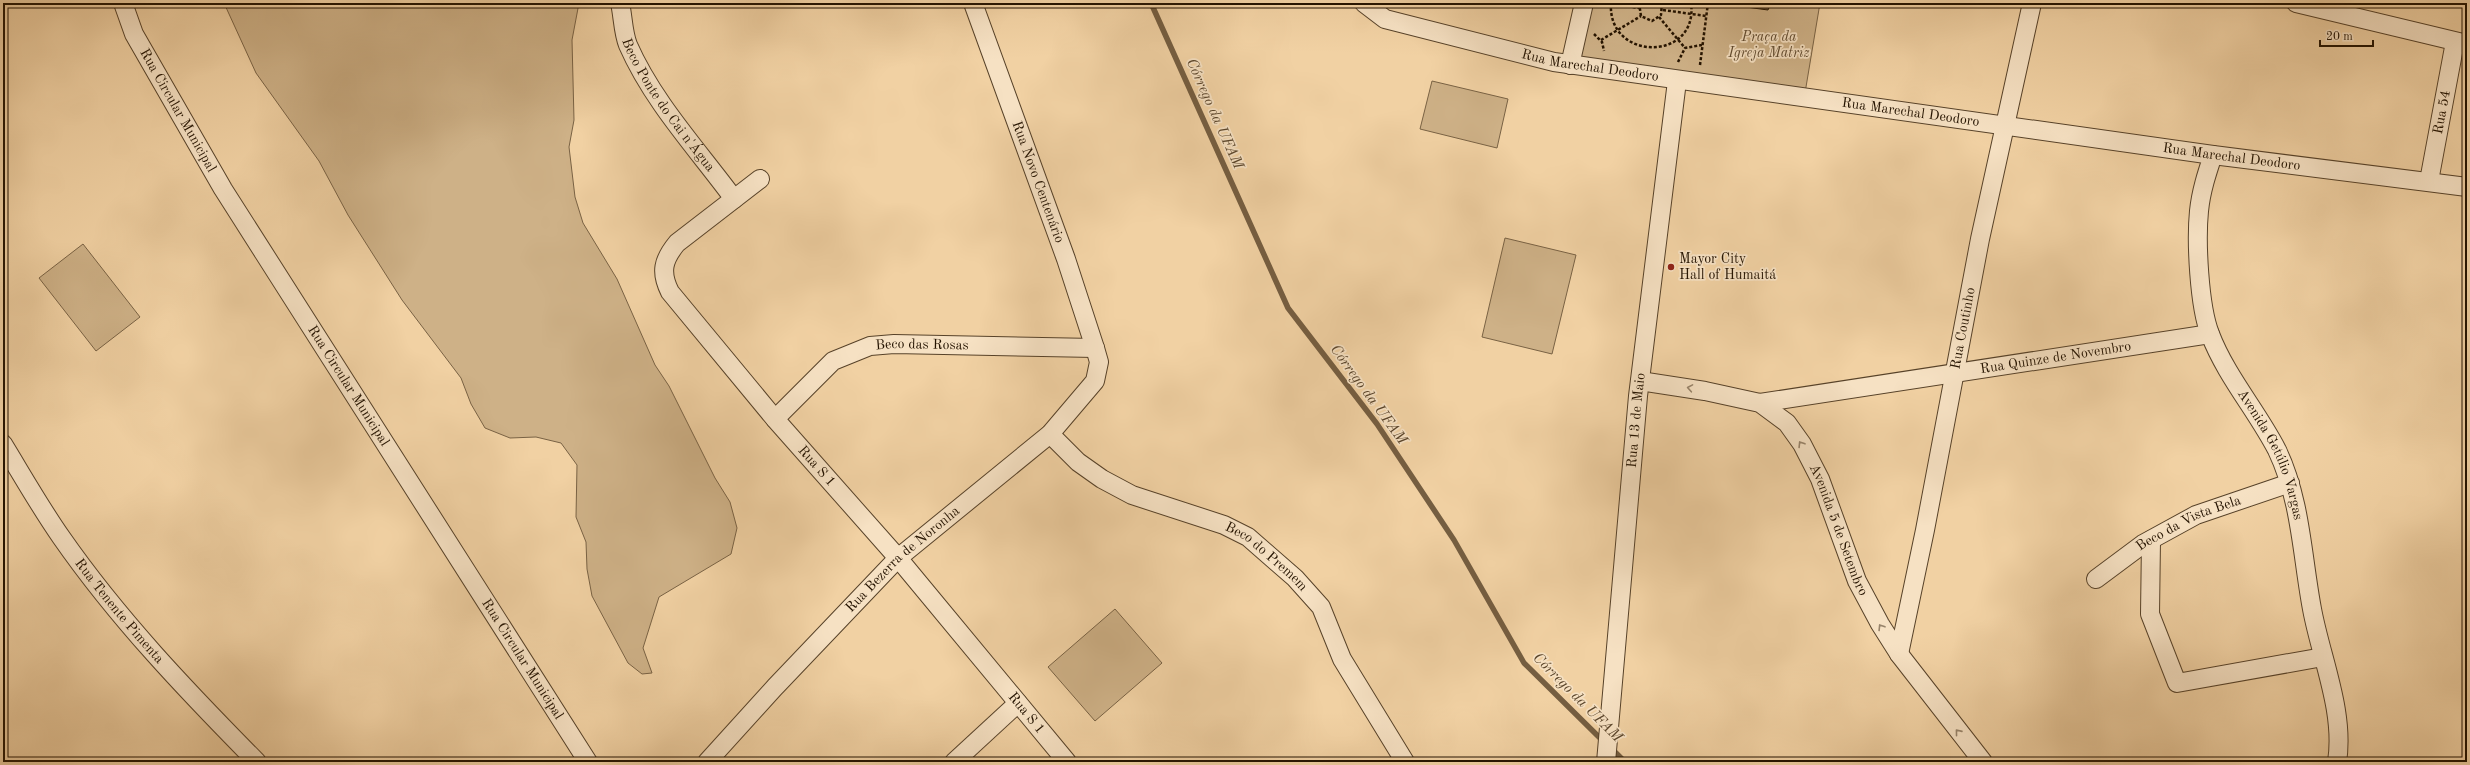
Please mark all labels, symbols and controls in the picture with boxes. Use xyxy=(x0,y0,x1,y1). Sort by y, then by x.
scale bar xyxy=(2320,22,2373,48)
park label: Praça da Igreja Matriz xyxy=(1727,30,1810,61)
text: 20 m xyxy=(2326,31,2353,43)
street label: Beco Ponte do Cai n'Água xyxy=(619,36,717,174)
street label: Rua Circular Municipal xyxy=(137,46,219,175)
street label: Rua Marechal Deodoro xyxy=(1520,47,1660,84)
water label: Córrego da UFAM xyxy=(1183,56,1246,173)
street label: Rua 54 xyxy=(2431,89,2453,135)
street label: Rua Marechal Deodoro xyxy=(1841,96,1980,129)
street label: Rua Novo Centenário xyxy=(1009,119,1067,245)
street label: Rua Marechal Deodoro xyxy=(2162,141,2301,173)
place label: Mayor City Hall of Humaitá xyxy=(1679,252,1776,282)
marker: Mayor City Hall of Humaitá xyxy=(1666,262,1676,272)
street label: Rua Coutinho xyxy=(1949,286,1978,370)
street label: Rua Circular Municipal xyxy=(305,323,392,449)
street label: Beco das Rosas xyxy=(875,337,969,353)
street label: Rua Quinze de Novembro xyxy=(1979,339,2132,376)
water label: Córrego da UFAM xyxy=(1327,342,1410,449)
street label: Rua 13 de Maio xyxy=(1625,372,1648,469)
one-way arrow xyxy=(1687,384,1693,393)
street label: Avenida Getúlio Vargas xyxy=(2235,387,2305,521)
one-way arrow xyxy=(1798,441,1806,448)
street label: Rua S 1 xyxy=(795,443,838,489)
street label: Avenida 5 de Setembro xyxy=(1807,462,1871,598)
street label: Beco da Vista Bela xyxy=(2134,493,2243,554)
street label: Rua Bezerra de Noronha xyxy=(843,504,962,615)
street label: Beco do Premem xyxy=(1223,520,1310,594)
street label: Rua Tenente Pimenta xyxy=(72,556,166,666)
street label: Rua Circular Municipal xyxy=(479,596,566,722)
one-way arrow xyxy=(1879,624,1886,631)
water label: Córrego da UFAM xyxy=(1529,650,1626,747)
street label: Rua S 1 xyxy=(1005,690,1048,736)
one-way arrow xyxy=(1956,729,1963,736)

